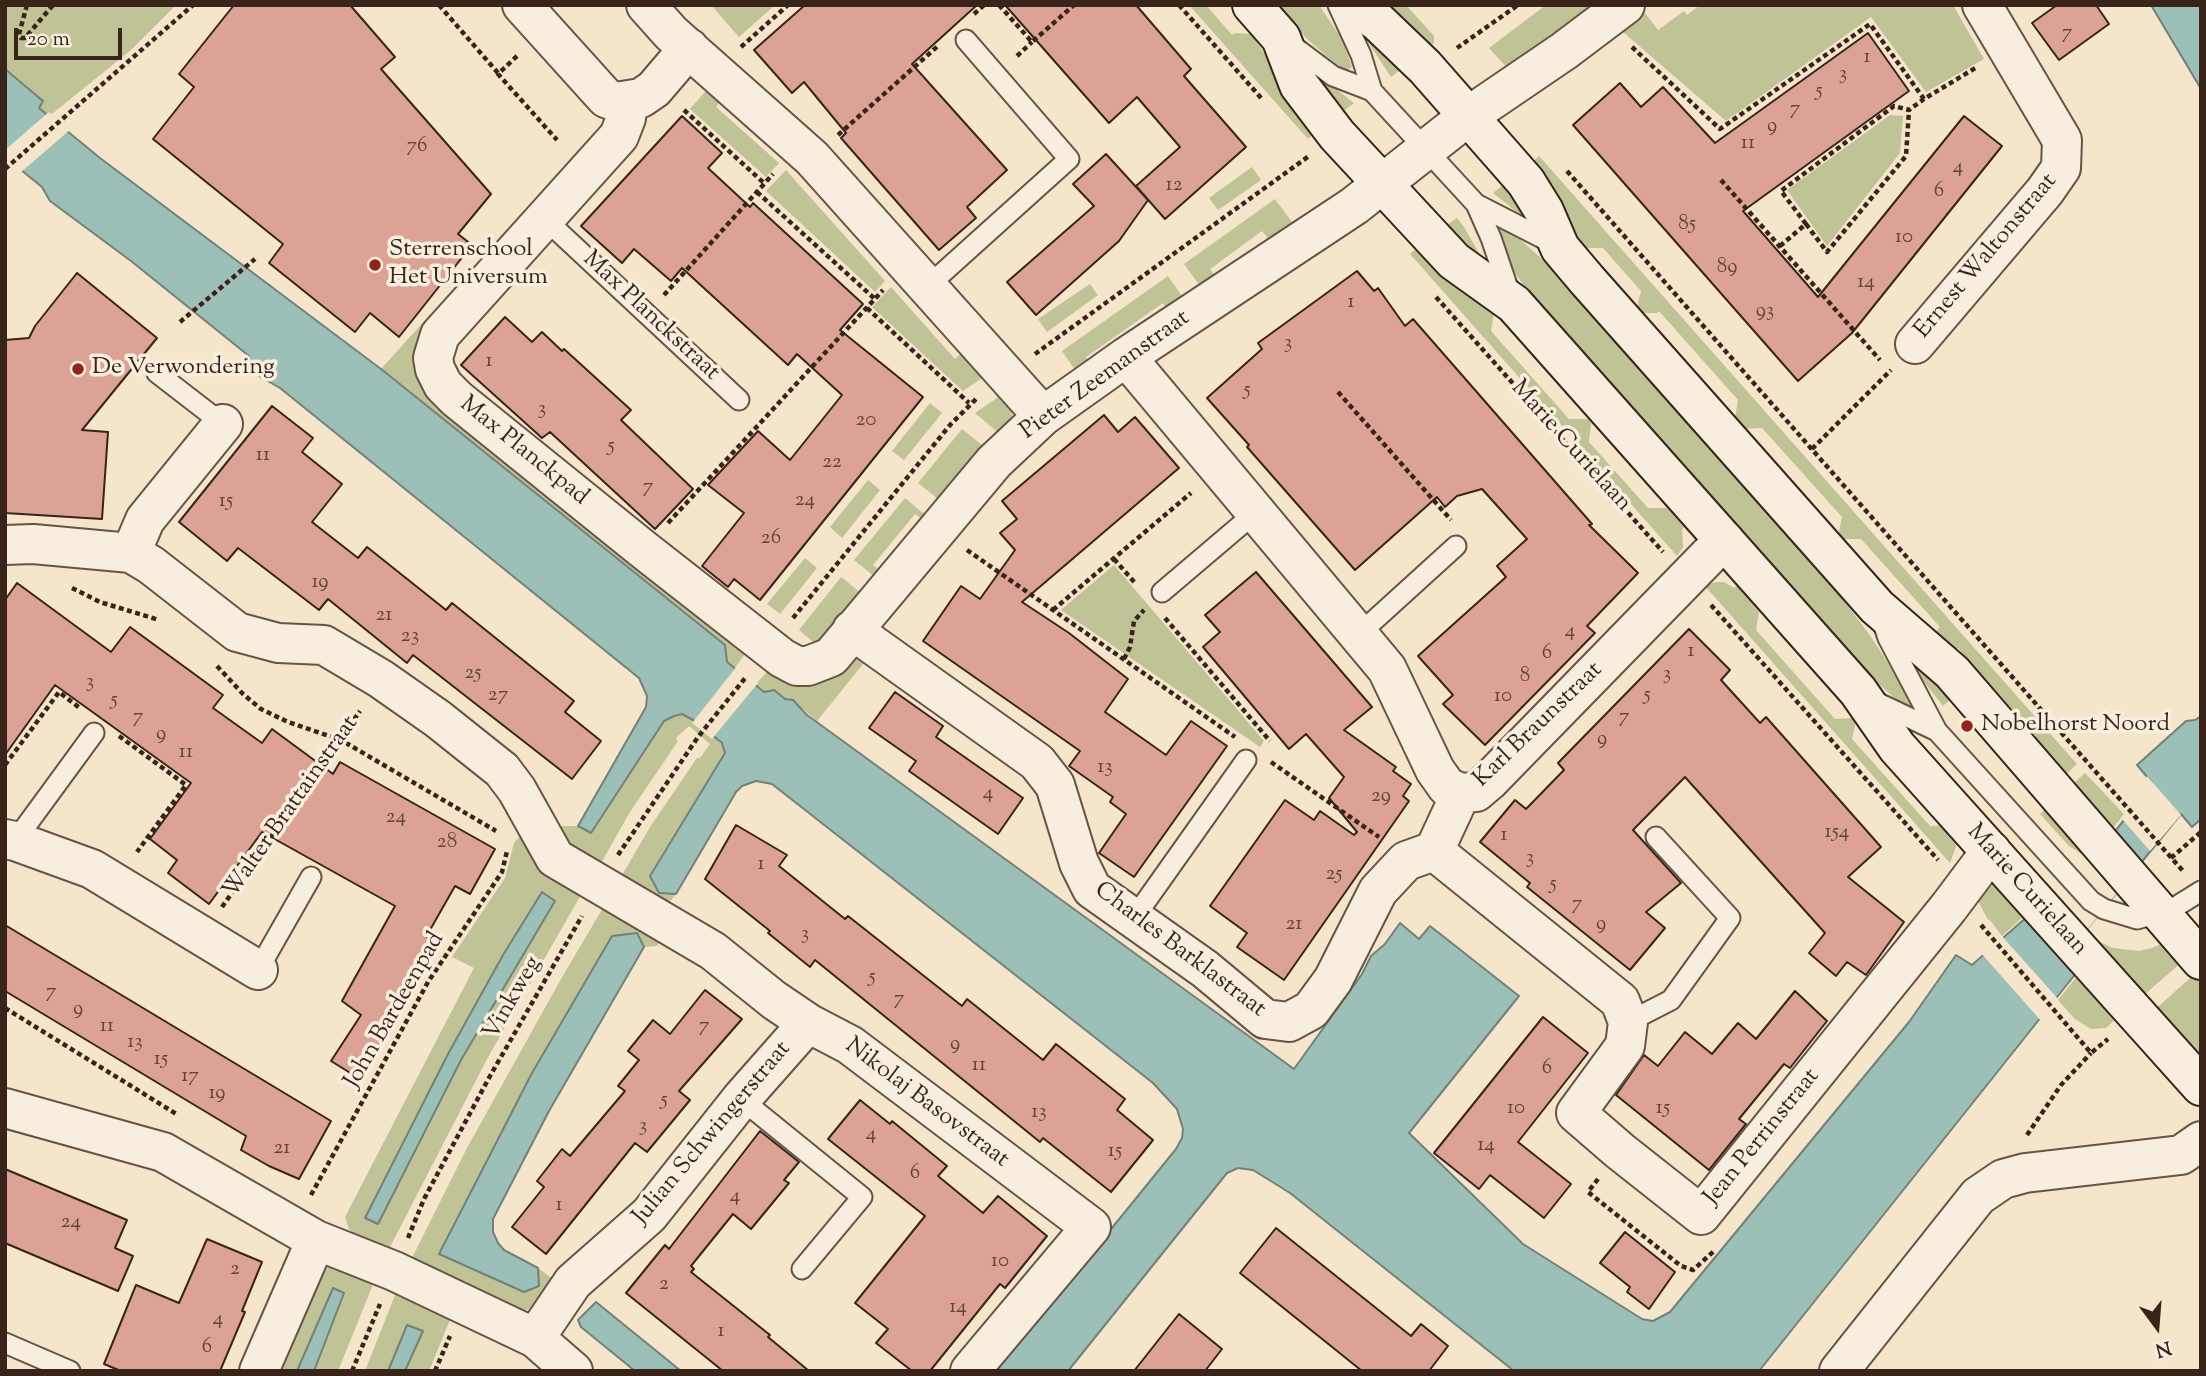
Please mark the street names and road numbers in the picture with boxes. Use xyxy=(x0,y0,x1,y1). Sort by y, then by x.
street label: Ernest Waltonstraat xyxy=(1910,169,2064,345)
street label: Max Planckstraat xyxy=(575,246,725,388)
street label: Pieter Zeemanstraat xyxy=(1016,305,1196,447)
street label: Marie Curielaan xyxy=(1503,375,1637,519)
street label: Max Planckpad xyxy=(453,391,593,513)
street label: Karl Braunstraat xyxy=(1468,657,1610,795)
street label: Walter Brattainstraat xyxy=(218,711,366,905)
street label: Marie Curielaan xyxy=(1959,819,2093,963)
street label: Charles Barklastraat xyxy=(1087,877,1271,1025)
street label: John Bardeenpad xyxy=(340,928,452,1094)
street label: Vinkweg xyxy=(479,952,549,1046)
street label: Nikolaj Basovstraat xyxy=(838,1033,1014,1175)
street label: Julian Schwingerstraat xyxy=(628,1036,798,1232)
street label: Jean Perrinstraat xyxy=(1699,1064,1827,1212)

